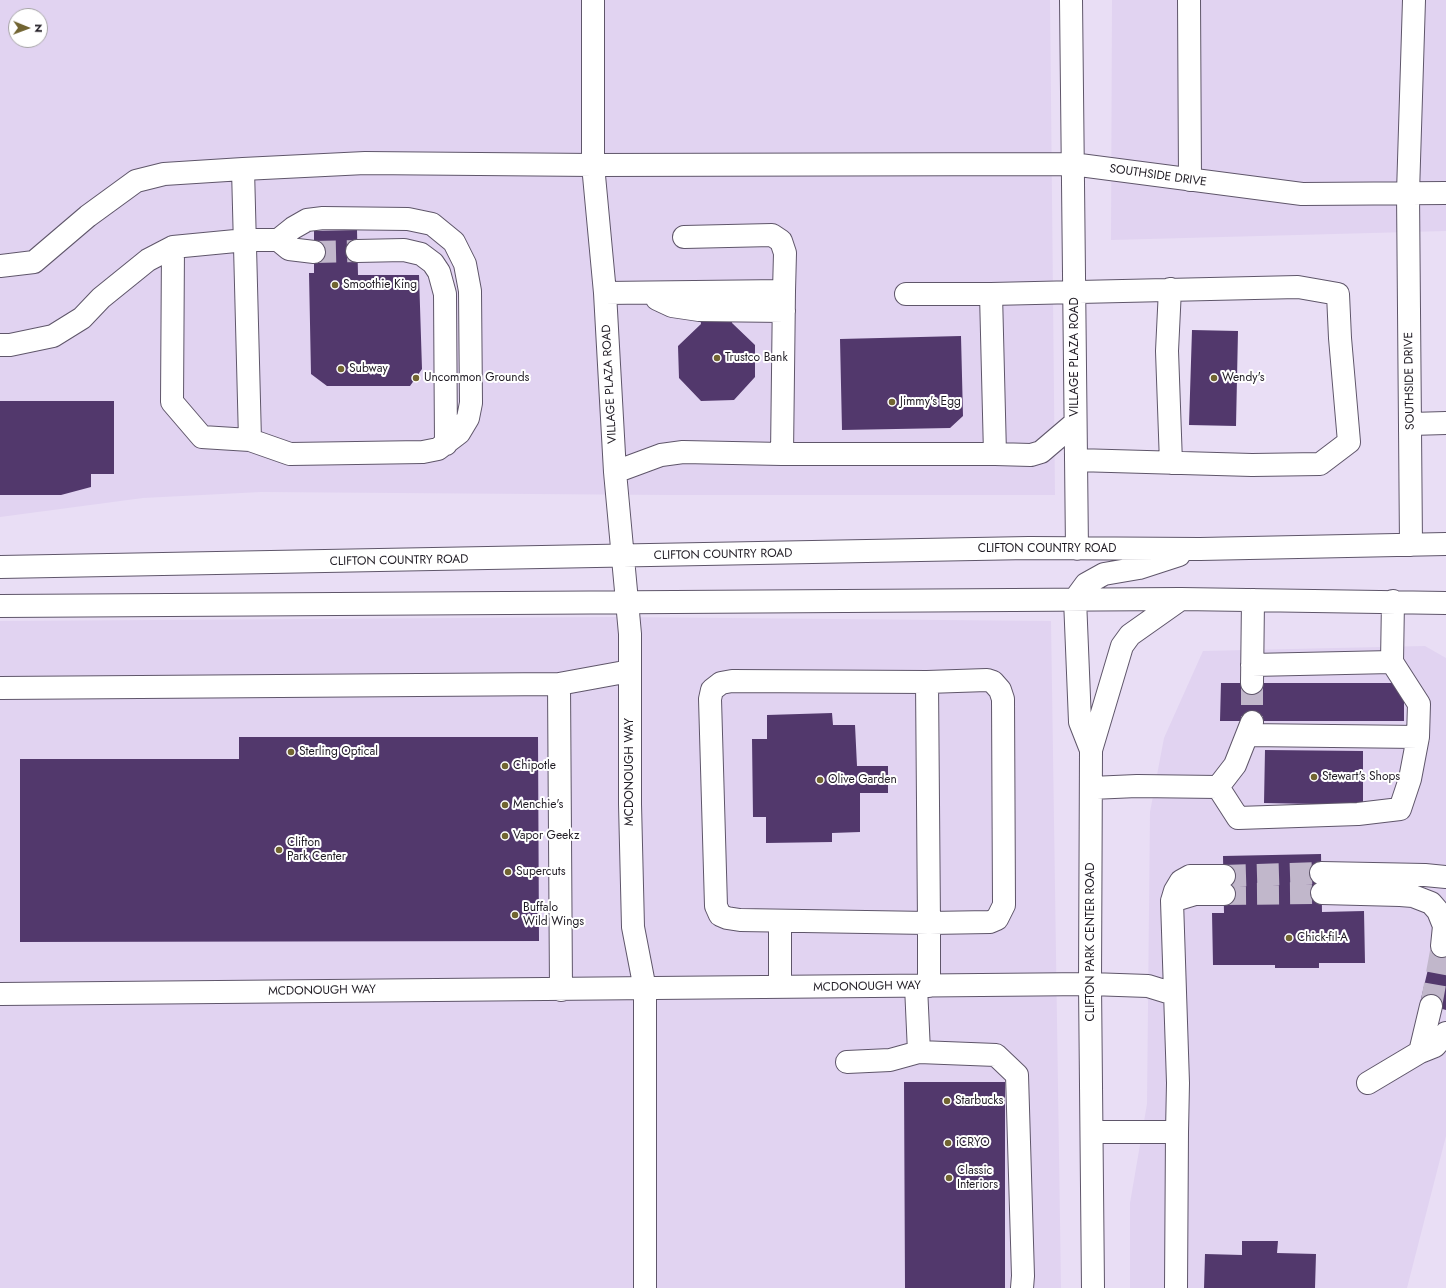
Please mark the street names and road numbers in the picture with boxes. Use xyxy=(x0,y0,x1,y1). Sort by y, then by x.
street label: SOUTHSIDE DRIVE xyxy=(1109,162,1207,190)
street label: VILLAGE PLAZA ROAD xyxy=(1068,297,1082,417)
street label: VILLAGE PLAZA ROAD xyxy=(600,324,620,444)
street label: SOUTHSIDE DRIVE xyxy=(1402,332,1418,430)
street label: CLIFTON COUNTRY ROAD xyxy=(978,542,1116,556)
street label: CLIFTON COUNTRY ROAD xyxy=(654,547,792,563)
street label: CLIFTON COUNTRY ROAD xyxy=(330,553,468,569)
street label: MCDONOUGH WAY xyxy=(623,718,637,826)
street label: CLIFTON PARK CENTER ROAD xyxy=(1084,863,1098,1021)
street label: MCDONOUGH WAY xyxy=(813,979,921,995)
street label: MCDONOUGH WAY xyxy=(268,983,376,999)

